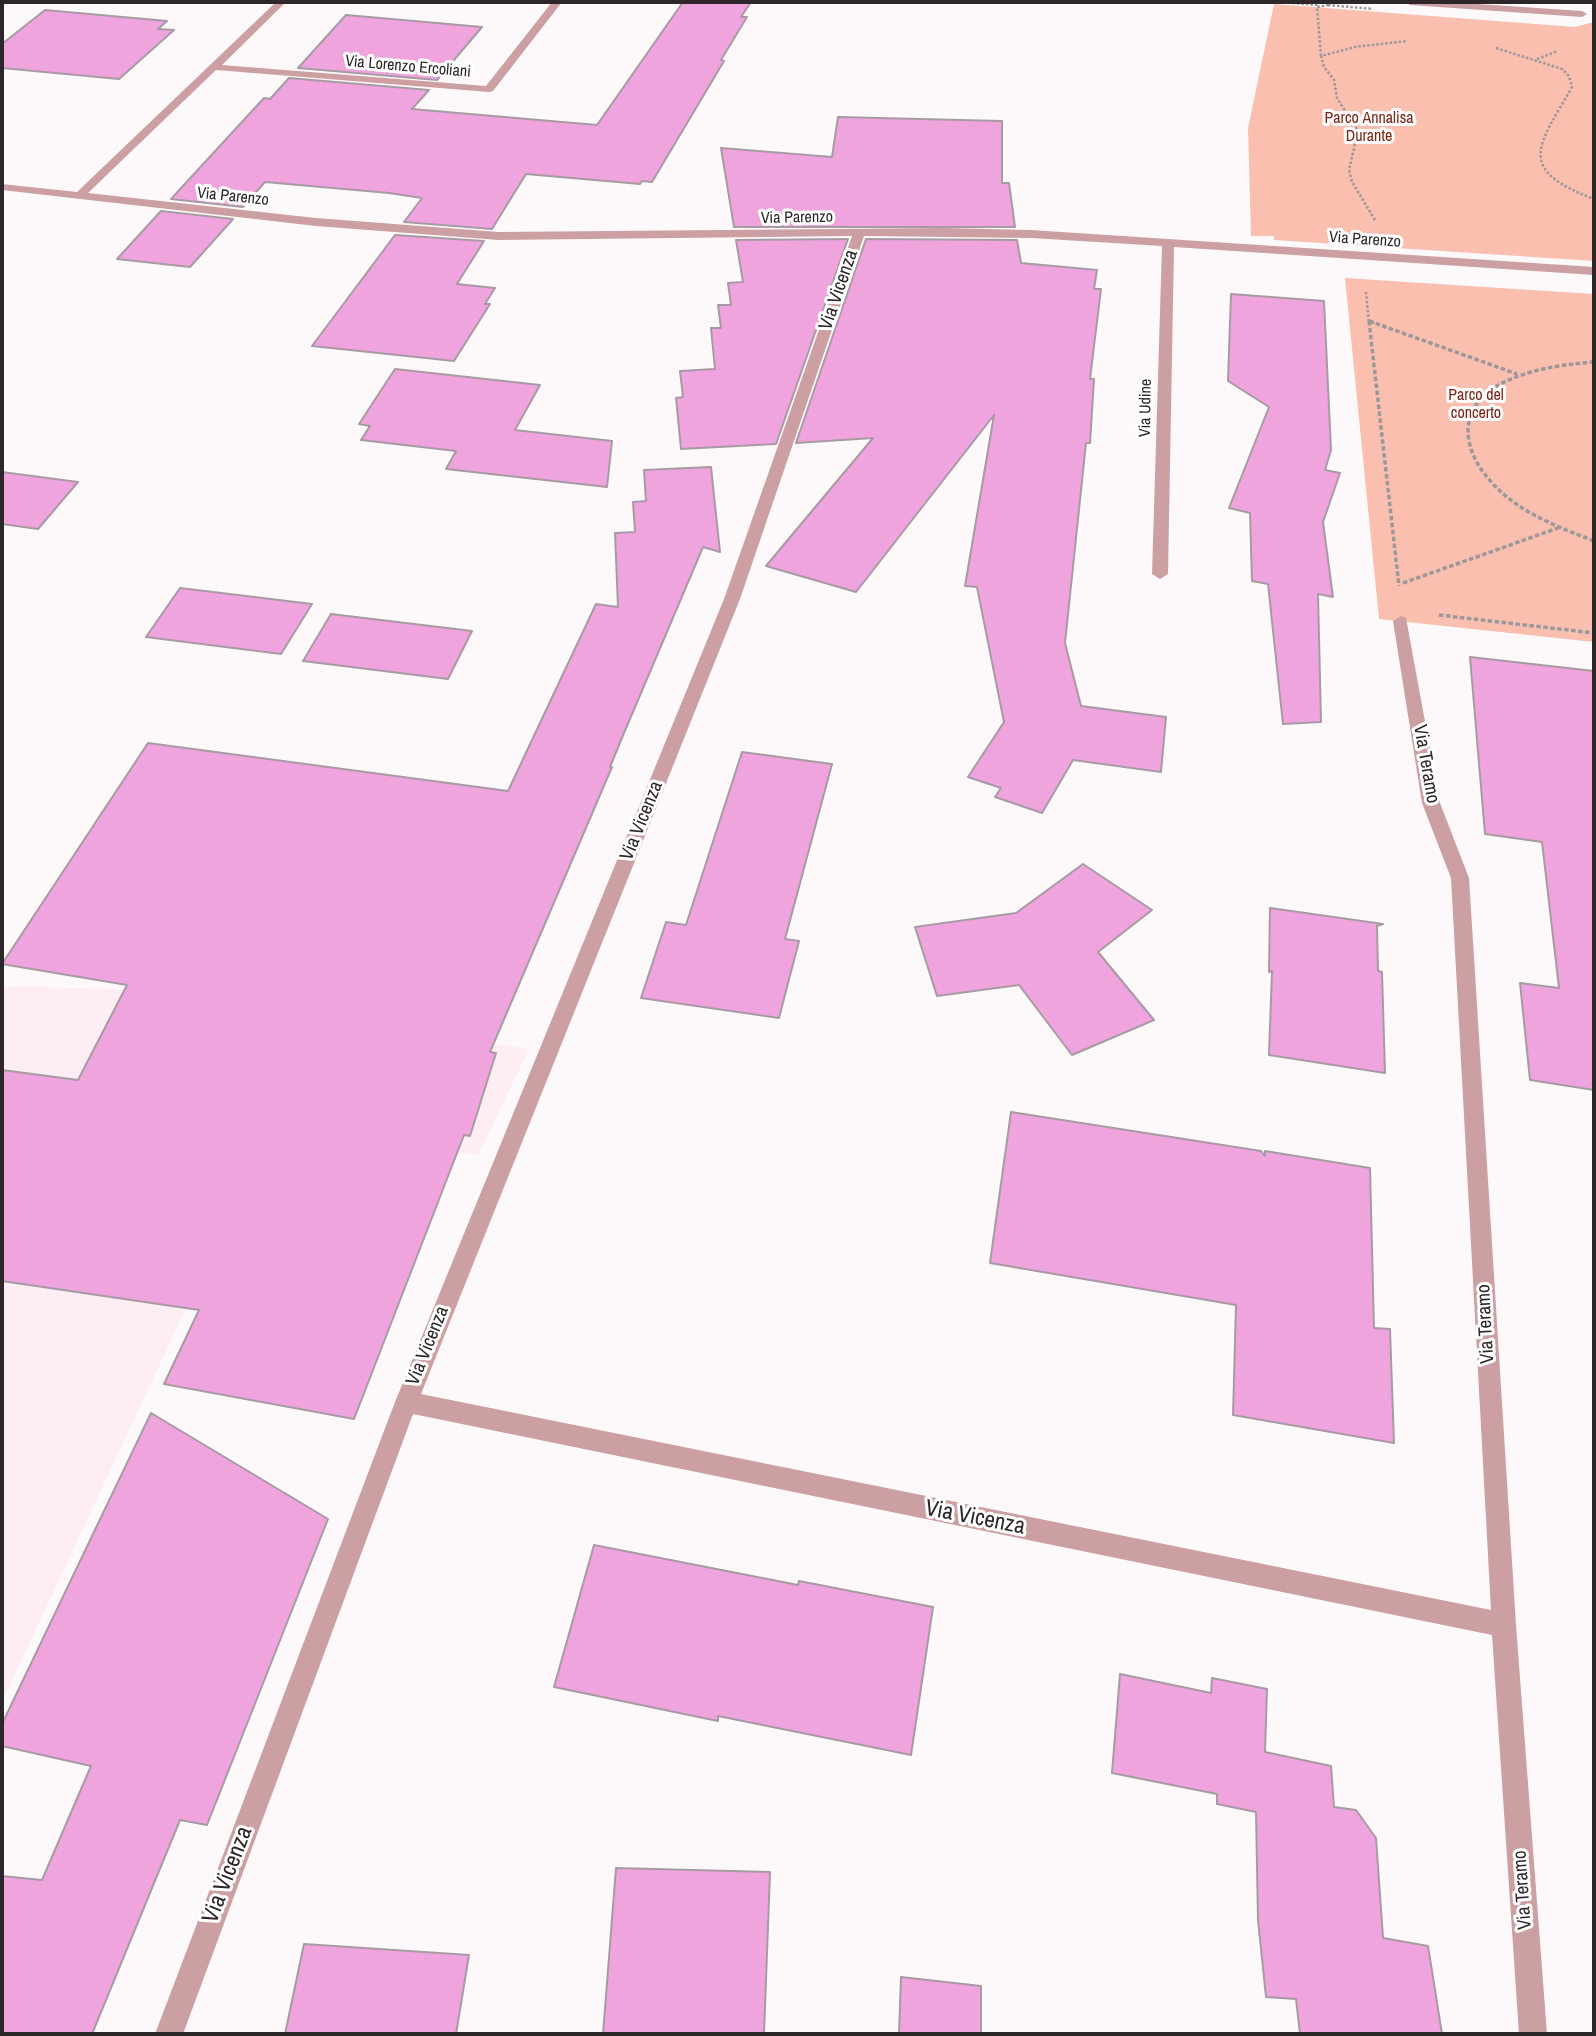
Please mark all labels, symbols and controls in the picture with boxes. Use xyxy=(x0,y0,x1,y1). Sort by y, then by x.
street label: Via Lorenzo Ercoliani xyxy=(344,52,472,82)
park label: Parco Annalisa Durante xyxy=(1325,109,1413,147)
street label: Via Parenzo xyxy=(196,184,270,210)
street label: Via Parenzo xyxy=(761,208,833,228)
street label: Via Parenzo xyxy=(1328,228,1402,252)
street label: Via Vicenza xyxy=(815,247,863,333)
street label: Via Udine xyxy=(1136,379,1156,437)
park label: Parco del concerto xyxy=(1448,386,1504,424)
street label: Via Teramo xyxy=(1408,723,1444,805)
street label: Via Vicenza xyxy=(616,778,668,864)
street label: Via Teramo xyxy=(1473,1284,1499,1364)
street label: Via Vicenza xyxy=(402,1303,454,1389)
street label: Via Vicenza xyxy=(923,1495,1027,1541)
street label: Via Vicenza xyxy=(197,1823,259,1927)
street label: Via Teramo xyxy=(1509,1850,1537,1930)

